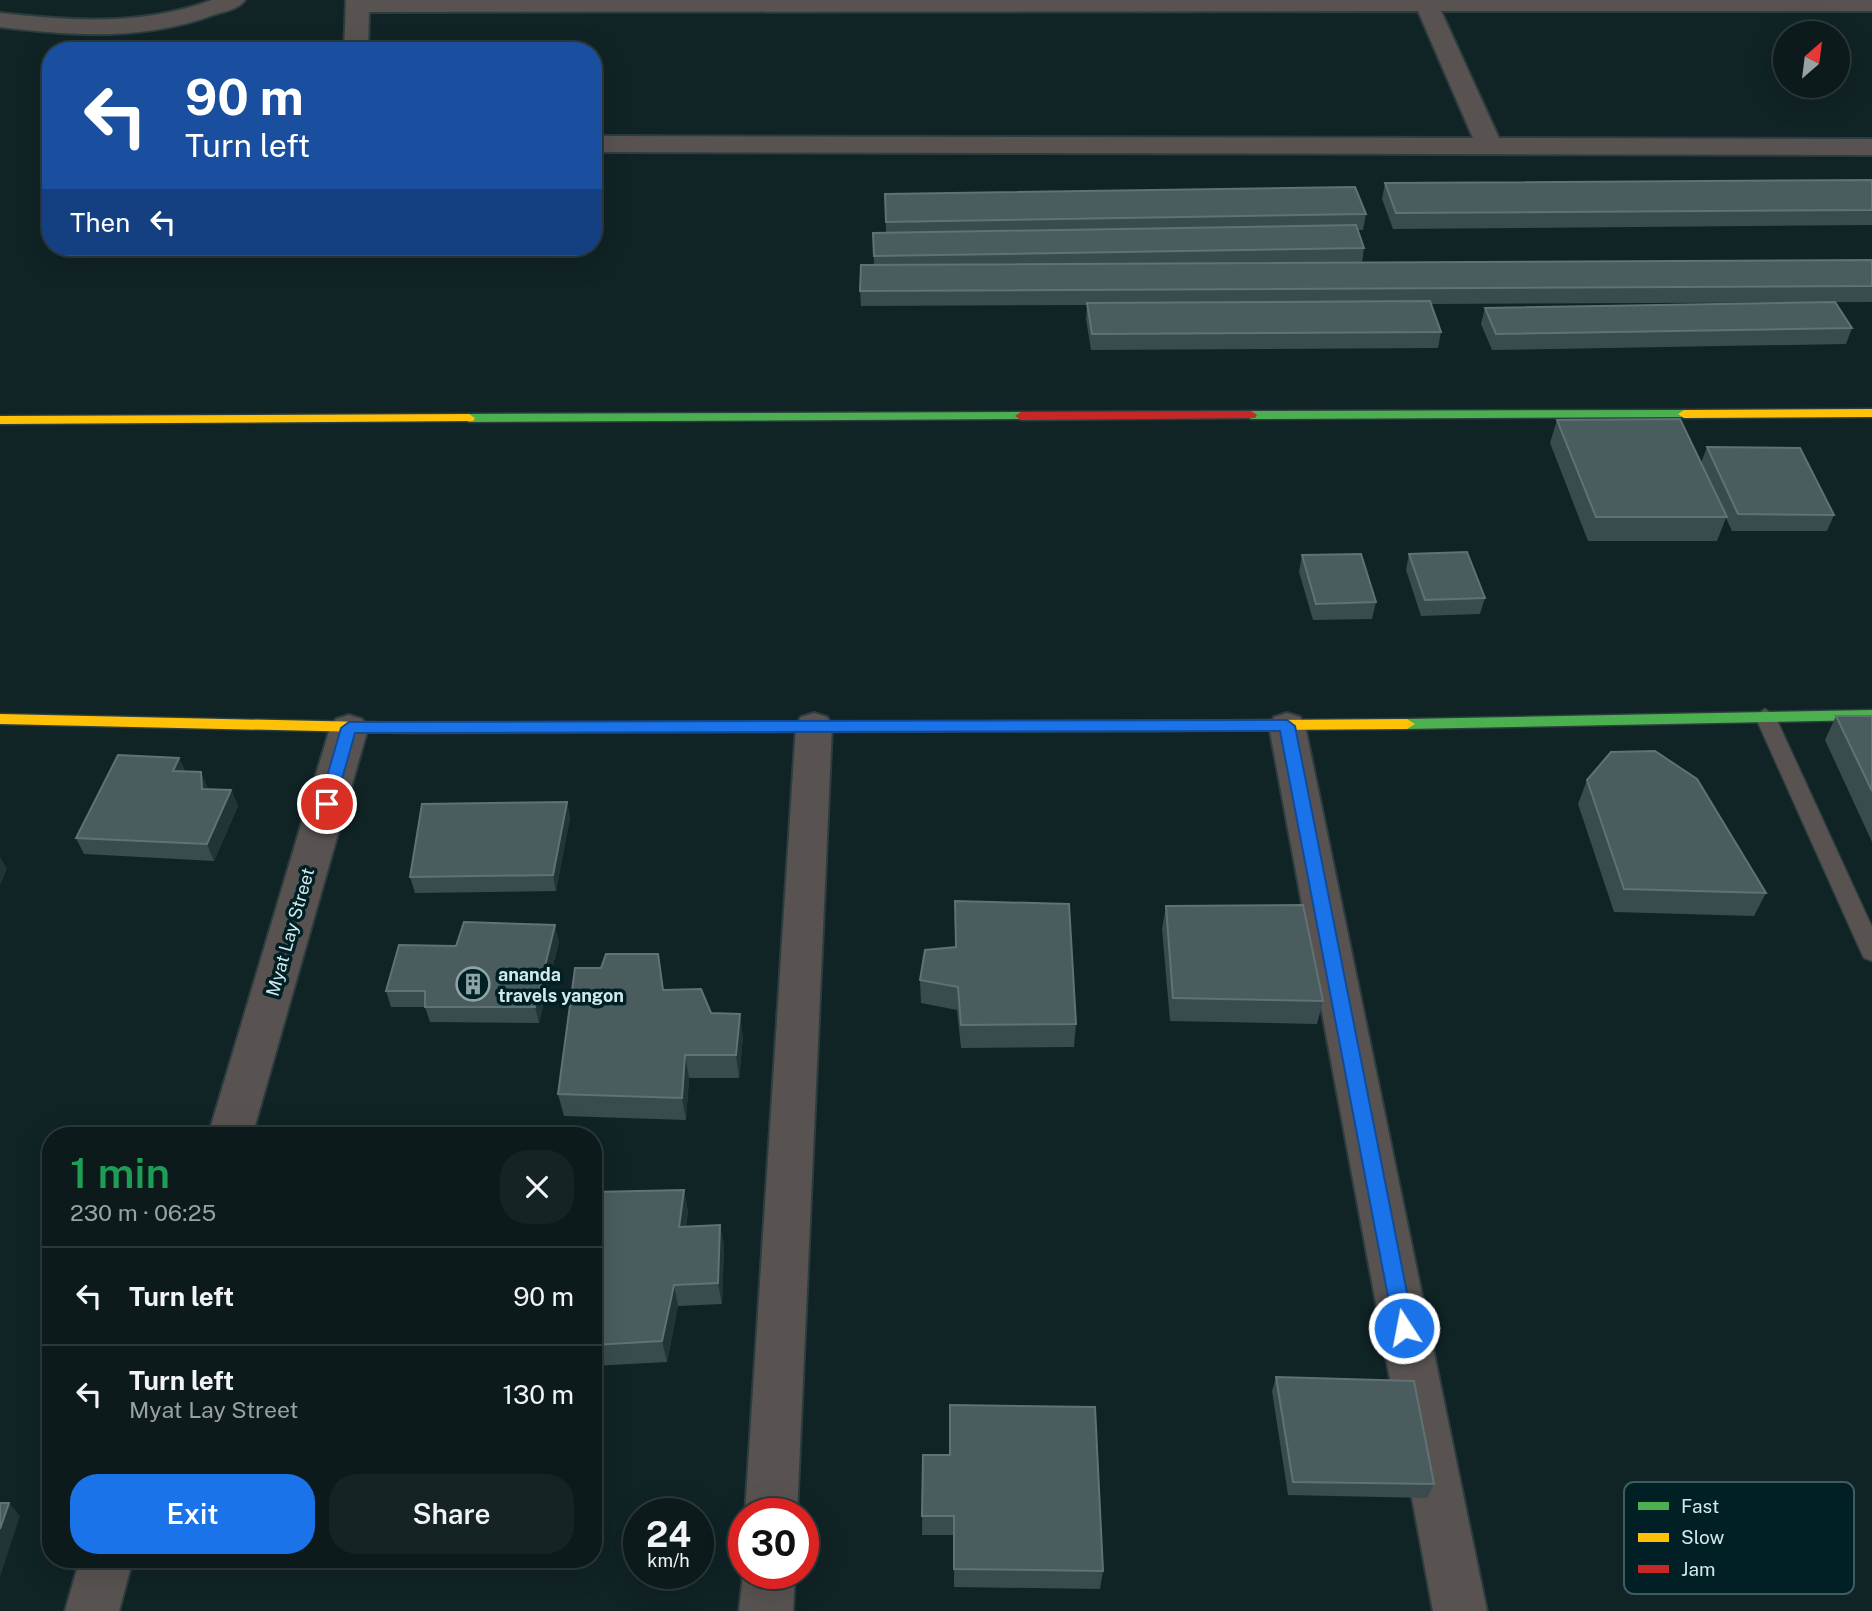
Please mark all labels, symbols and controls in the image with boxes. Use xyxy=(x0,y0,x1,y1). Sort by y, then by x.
north arrow xyxy=(1773,21,1850,98)
map controls xyxy=(1773,21,1850,98)
text: 90 m xyxy=(185,68,304,126)
icon: left xyxy=(70,70,161,161)
text: Turn left xyxy=(185,127,310,164)
icon: left xyxy=(144,203,182,241)
text: Then xyxy=(70,207,130,238)
pin xyxy=(297,774,357,834)
icon: arrive xyxy=(308,785,346,823)
street label: Myat Lay Street xyxy=(262,865,318,999)
place label: ananda travels yangon xyxy=(498,964,624,1006)
building icon: ananda travels yangon xyxy=(454,965,492,1003)
text: 1 min xyxy=(70,1148,170,1197)
button: close xyxy=(500,1150,574,1224)
text: 230 m · 06:25 xyxy=(70,1199,216,1226)
icon: left xyxy=(70,1277,108,1315)
text: Turn left xyxy=(129,1281,234,1312)
text: 90 m xyxy=(513,1281,574,1312)
position arrow xyxy=(1367,1291,1441,1365)
text: Turn left xyxy=(129,1365,234,1396)
icon: left xyxy=(70,1375,108,1413)
text: 130 m xyxy=(502,1379,574,1410)
text: Myat Lay Street xyxy=(129,1396,298,1423)
button: Exit xyxy=(70,1474,315,1554)
button: Share xyxy=(329,1474,574,1554)
legend xyxy=(1624,1482,1854,1594)
text: Fast xyxy=(1681,1495,1719,1517)
speed limit sign: 30 xyxy=(728,1498,819,1589)
text: 24 xyxy=(646,1514,691,1555)
text: Slow xyxy=(1681,1526,1725,1548)
text: km/h xyxy=(647,1550,690,1571)
text: Jam xyxy=(1681,1558,1715,1580)

